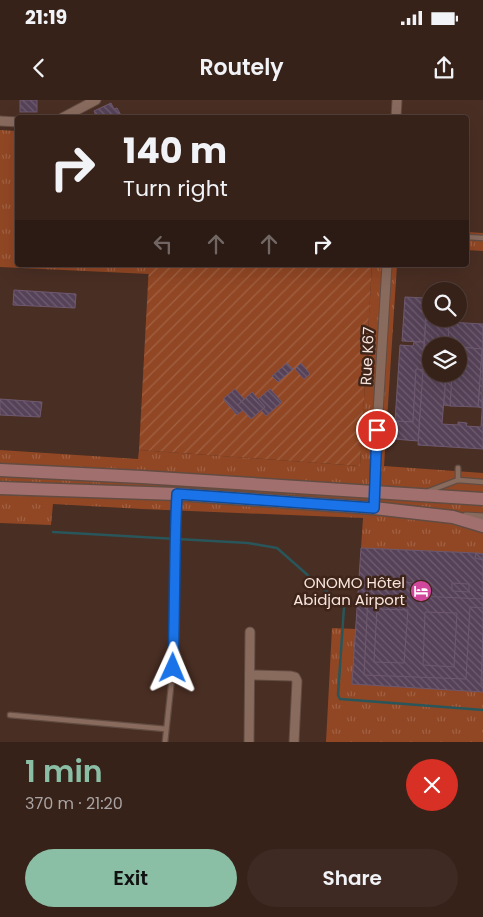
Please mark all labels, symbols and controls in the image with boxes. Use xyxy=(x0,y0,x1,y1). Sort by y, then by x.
text: 21:19 xyxy=(25,4,67,31)
text: Routely xyxy=(199,52,284,83)
icon: back xyxy=(25,54,53,82)
icon: share xyxy=(430,54,458,82)
text: 140 m xyxy=(123,126,227,175)
icon: right xyxy=(40,135,105,200)
text: Turn right xyxy=(123,173,228,204)
icon: left xyxy=(149,230,177,258)
icon: ahead xyxy=(202,230,230,258)
icon: ahead xyxy=(255,230,283,258)
icon: right xyxy=(308,230,336,258)
map controls xyxy=(422,282,467,382)
button: search xyxy=(422,282,467,327)
street label: Rue K67 xyxy=(355,326,379,386)
button: layers xyxy=(422,337,467,382)
pin xyxy=(356,409,398,451)
icon: arrive xyxy=(363,416,391,444)
place label: ONOMO Hôtel Abidjan Airport xyxy=(293,572,405,610)
hotel icon: ONOMO Hôtel Abidjan Airport xyxy=(409,579,433,603)
position arrow xyxy=(146,641,198,693)
text: 1 min xyxy=(25,750,103,793)
button: close xyxy=(406,759,458,811)
text: 370 m · 21:20 xyxy=(25,792,123,815)
button: Exit xyxy=(25,849,237,907)
button: Share xyxy=(247,849,458,907)

